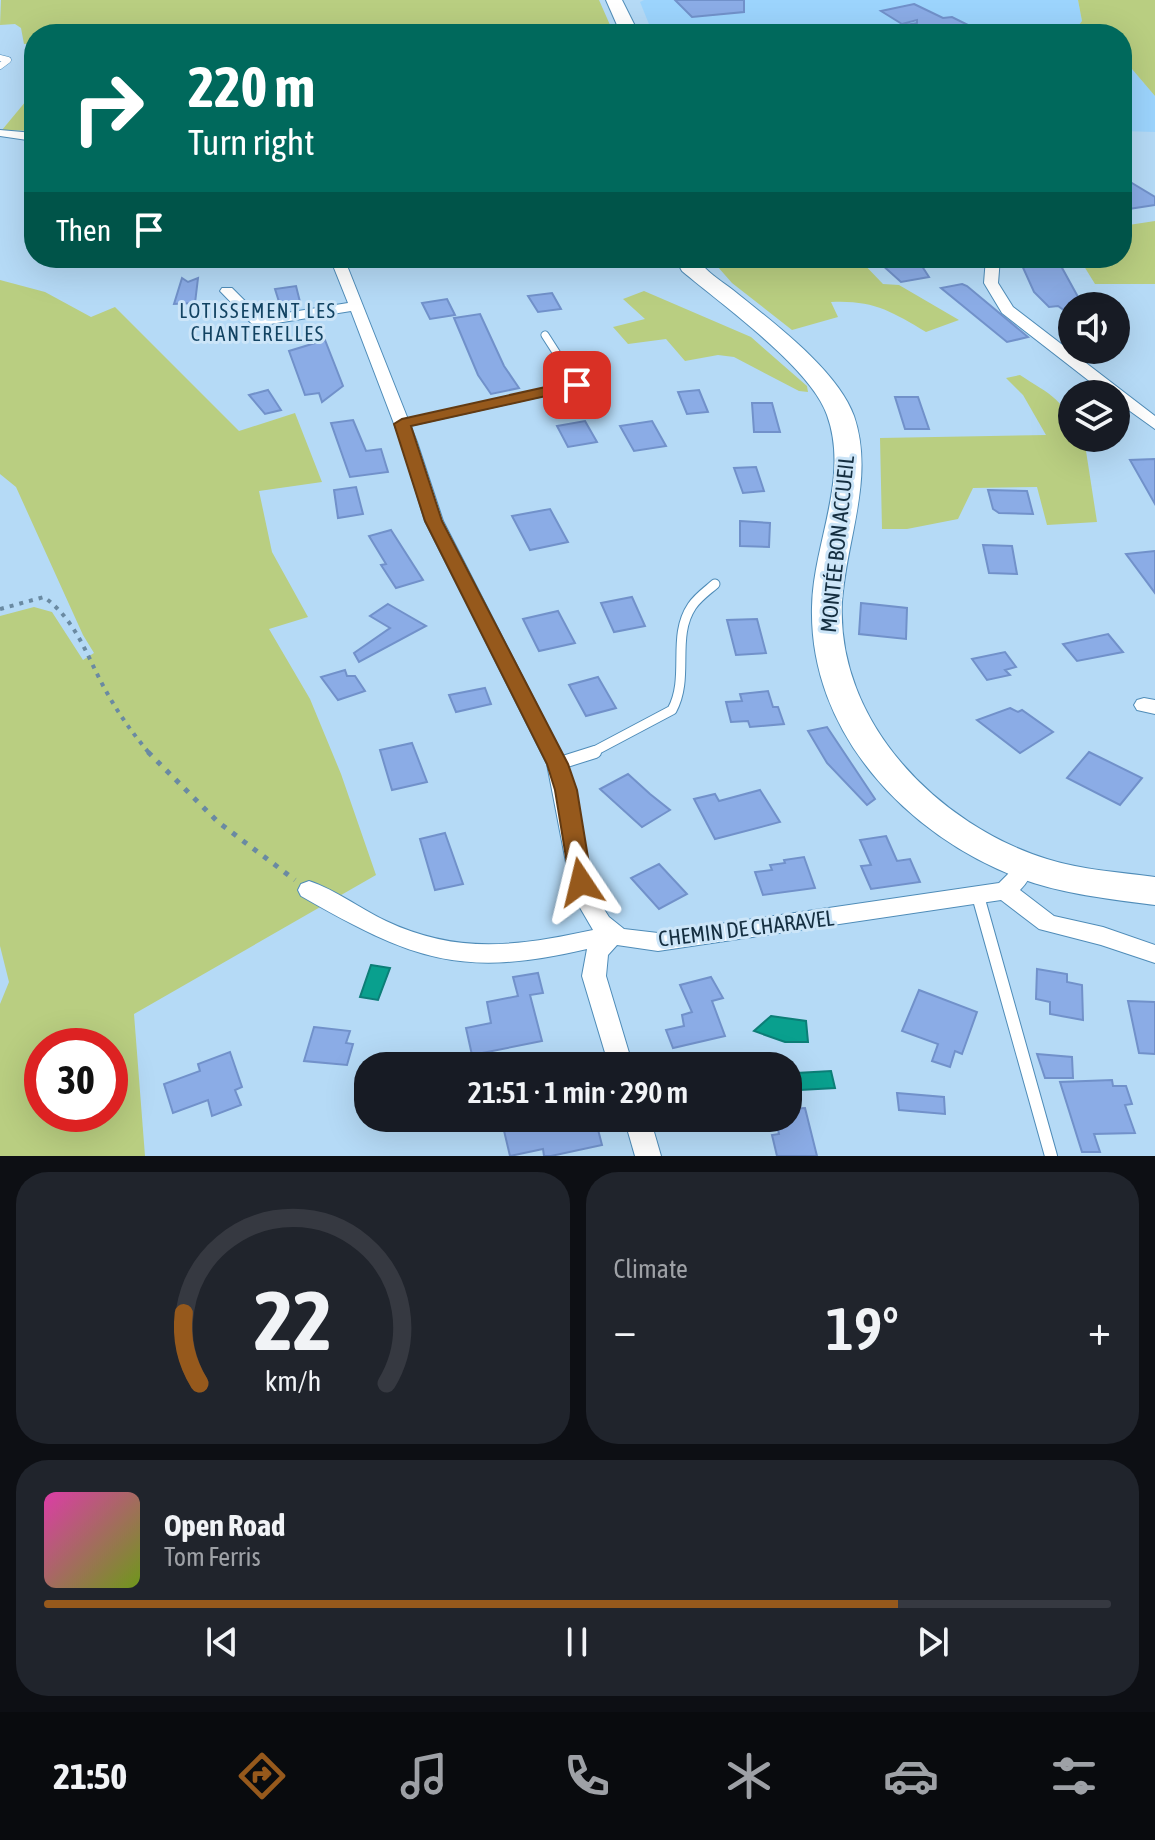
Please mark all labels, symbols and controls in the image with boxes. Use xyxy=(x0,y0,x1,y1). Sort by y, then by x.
text: 220 m xyxy=(188,55,315,119)
icon: right xyxy=(56,56,160,160)
text: Turn right xyxy=(188,121,315,163)
icon: arrive xyxy=(127,208,171,252)
text: Then xyxy=(56,213,111,247)
map controls xyxy=(1058,292,1130,452)
button: sound xyxy=(1058,292,1130,364)
district label: LOTISSEMENT LES CHANTERELLES xyxy=(179,299,337,345)
pin xyxy=(543,351,611,419)
icon: arrive xyxy=(555,363,599,407)
button: layers xyxy=(1058,380,1130,452)
street label: MONTÉE BON ACCUEIL xyxy=(815,454,859,634)
position arrow xyxy=(539,840,623,924)
street label: CHEMIN DE CHARAVEL xyxy=(657,904,836,952)
speed limit sign: 30 xyxy=(24,1028,128,1132)
text: 21:51 · 1 min · 290 m xyxy=(468,1075,688,1109)
text: Climate xyxy=(614,1254,688,1284)
text: 22 xyxy=(254,1272,332,1368)
text: 19° xyxy=(826,1294,899,1363)
text: − xyxy=(614,1304,636,1354)
text: + xyxy=(1088,1304,1111,1354)
text: km/h xyxy=(264,1364,321,1397)
text: Open Road xyxy=(164,1508,285,1542)
text: Tom Ferris xyxy=(164,1542,261,1572)
icon: previous xyxy=(200,1620,244,1664)
icon: pause xyxy=(555,1620,599,1664)
icon: next xyxy=(911,1620,955,1664)
icon: directions xyxy=(234,1748,290,1804)
icon: music xyxy=(396,1748,452,1804)
icon: phone xyxy=(559,1748,615,1804)
icon: climate xyxy=(721,1748,777,1804)
icon: car xyxy=(883,1748,939,1804)
icon: filters xyxy=(1046,1748,1102,1804)
text: 21:50 xyxy=(53,1755,127,1797)

